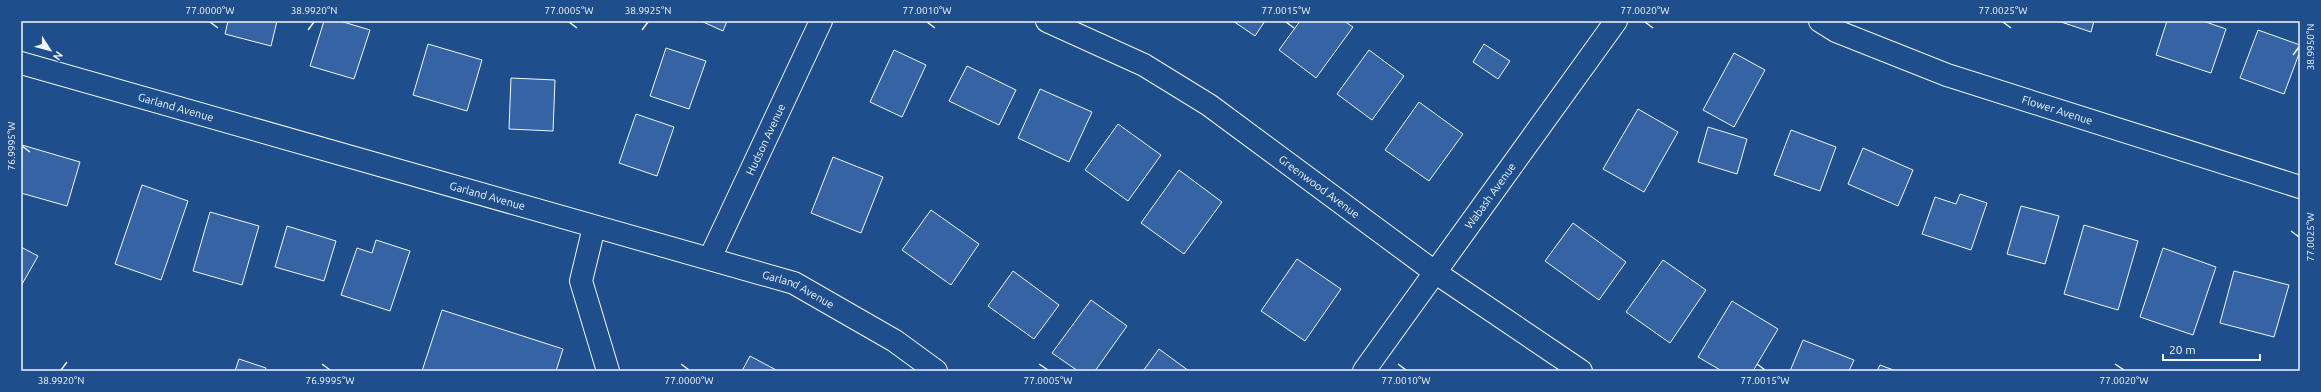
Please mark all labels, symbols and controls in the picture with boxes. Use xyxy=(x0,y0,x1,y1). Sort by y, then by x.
text: 77.0000°W xyxy=(186,5,234,16)
text: 38.9920°N xyxy=(291,5,337,16)
text: 77.0005°W xyxy=(545,5,593,16)
text: 38.9925°N xyxy=(625,5,671,16)
text: 77.0010°W xyxy=(903,5,951,16)
text: 77.0015°W xyxy=(1262,5,1310,16)
text: 77.0020°W xyxy=(1621,5,1669,16)
text: 77.0025°W xyxy=(1979,5,2027,16)
text: 38.9950°N xyxy=(2305,24,2316,70)
north arrow xyxy=(30,30,70,70)
text: N xyxy=(51,49,65,63)
street label: Garland Avenue xyxy=(137,91,215,124)
street label: Flower Avenue xyxy=(2020,93,2094,127)
street label: Hudson Avenue xyxy=(744,102,787,177)
text: 76.9995°W xyxy=(6,122,17,170)
street label: Greenwood Avenue xyxy=(1277,153,1362,220)
street label: Wabash Avenue xyxy=(1462,160,1518,231)
street label: Garland Avenue xyxy=(448,179,527,212)
text: 77.0025°W xyxy=(2305,213,2316,261)
street label: Garland Avenue xyxy=(761,268,836,311)
scale bar xyxy=(2163,336,2260,362)
text: 20 m xyxy=(2169,343,2196,356)
text: 38.9920°N xyxy=(38,375,84,386)
text: 76.9995°W xyxy=(306,375,354,386)
text: 77.0000°W xyxy=(665,375,713,386)
text: 77.0005°W xyxy=(1024,375,1072,386)
text: 77.0010°W xyxy=(1382,375,1430,386)
text: 77.0015°W xyxy=(1741,375,1789,386)
text: 77.0020°W xyxy=(2100,375,2148,386)

